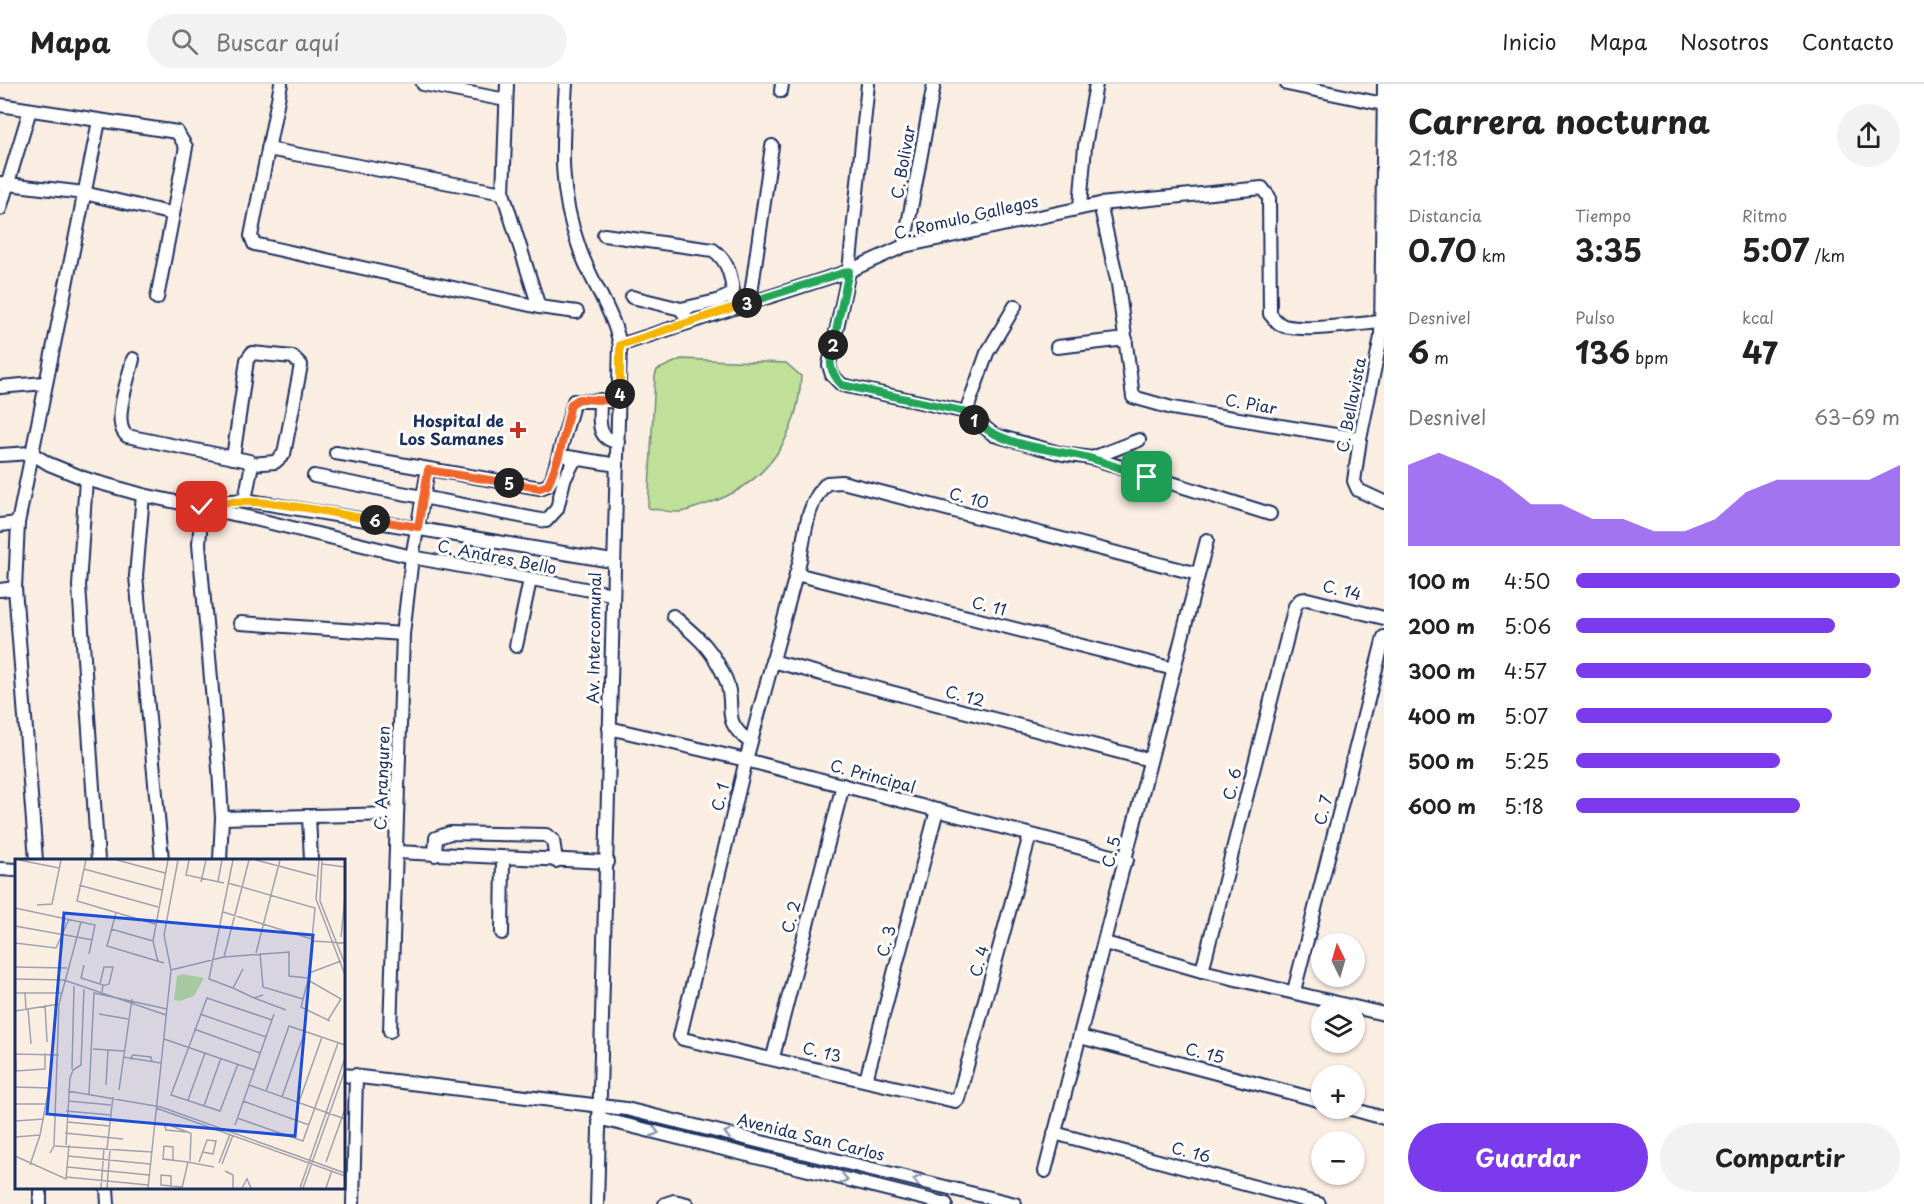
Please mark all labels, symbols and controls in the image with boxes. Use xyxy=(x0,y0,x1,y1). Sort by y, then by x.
search box xyxy=(147,14,567,68)
text: Mapa xyxy=(30,20,111,63)
icon: search xyxy=(168,25,201,58)
text: Buscar aquí xyxy=(216,25,340,58)
text: Inicio xyxy=(1502,25,1556,57)
text: Mapa xyxy=(1589,25,1647,57)
text: Nosotros xyxy=(1680,25,1769,57)
text: Contacto xyxy=(1802,25,1894,57)
text: Carrera nocturna xyxy=(1408,95,1710,145)
button: share xyxy=(1837,104,1900,167)
street label: C. Bolivar xyxy=(884,122,920,201)
text: 21:18 xyxy=(1408,143,1458,173)
street label: C. Romulo Gallegos xyxy=(891,188,1040,244)
text: Distancia xyxy=(1408,203,1482,227)
text: Tiempo xyxy=(1575,203,1631,227)
text: Ritmo xyxy=(1742,203,1787,227)
text: 0.70 xyxy=(1408,227,1477,272)
text: 3:35 xyxy=(1575,227,1642,272)
text: 5:07 xyxy=(1742,227,1809,272)
text: km xyxy=(1477,243,1506,267)
text: /km xyxy=(1809,243,1845,267)
pin: 3 xyxy=(732,288,762,318)
text: 3 xyxy=(742,291,752,315)
text: Desnivel xyxy=(1408,305,1470,329)
text: Pulso xyxy=(1575,305,1615,329)
text: kcal xyxy=(1742,305,1774,329)
text: 6 xyxy=(1408,329,1429,374)
text: 136 xyxy=(1575,329,1630,374)
text: 47 xyxy=(1742,329,1778,374)
pin: 2 xyxy=(818,330,848,360)
text: 2 xyxy=(827,333,839,357)
text: m xyxy=(1429,345,1449,369)
text: bpm xyxy=(1630,345,1668,369)
street label: C. Bellavista xyxy=(1329,355,1371,454)
pin: 4 xyxy=(605,379,635,409)
text: 4 xyxy=(615,382,625,406)
street label: C. Piar xyxy=(1223,387,1280,420)
text: Desnivel xyxy=(1408,402,1486,432)
text: 63–69 m xyxy=(1814,402,1900,432)
pin: 1 xyxy=(959,405,989,435)
place label: Hospital de Los Samanes xyxy=(399,408,504,450)
text: 1 xyxy=(970,408,978,432)
marker: Hospital de Los Samanes xyxy=(509,421,527,439)
pin xyxy=(1121,451,1172,502)
icon: arrive xyxy=(1130,460,1163,493)
pin: 5 xyxy=(494,468,524,498)
text: 5 xyxy=(504,471,514,495)
street label: C. 10 xyxy=(947,480,992,514)
pin xyxy=(176,481,227,532)
icon: check xyxy=(185,490,218,523)
pin: 6 xyxy=(360,505,390,535)
text: 6 xyxy=(369,508,381,532)
street label: C. Andres Bello xyxy=(436,533,559,579)
text: 100 m xyxy=(1408,566,1470,596)
text: 4:50 xyxy=(1504,566,1550,596)
street label: Av. Intercomunal xyxy=(580,572,606,704)
street label: C. 14 xyxy=(1320,573,1364,605)
street label: C. 11 xyxy=(969,589,1009,621)
text: 200 m xyxy=(1408,611,1475,641)
text: 5:06 xyxy=(1504,611,1551,641)
text: 300 m xyxy=(1408,656,1476,686)
text: 4:57 xyxy=(1504,656,1547,686)
street label: C. 12 xyxy=(943,678,988,712)
text: 400 m xyxy=(1408,701,1476,731)
text: 5:07 xyxy=(1504,701,1548,731)
street label: C. Aranguren xyxy=(367,725,395,831)
text: 500 m xyxy=(1408,746,1475,776)
text: 5:25 xyxy=(1504,746,1549,776)
street label: C. Principal xyxy=(828,752,919,798)
street label: C. 6 xyxy=(1215,765,1247,802)
street label: C. 1 xyxy=(704,780,734,813)
text: 600 m xyxy=(1408,791,1476,821)
text: 5:18 xyxy=(1504,791,1544,821)
street label: C. 7 xyxy=(1307,792,1337,827)
street label: C. 5 xyxy=(1095,833,1126,870)
inset map xyxy=(15,859,345,1189)
street label: C. 2 xyxy=(774,898,806,936)
street label: C. 3 xyxy=(869,922,901,959)
north arrow xyxy=(1311,933,1365,987)
map controls xyxy=(1311,933,1365,1185)
street label: C. 4 xyxy=(962,942,994,979)
button: layers xyxy=(1311,999,1365,1053)
street label: C. 13 xyxy=(800,1035,844,1067)
street label: C. 15 xyxy=(1183,1035,1227,1069)
button: + xyxy=(1311,1065,1365,1119)
street label: Avenida San Carlos xyxy=(735,1106,887,1166)
button: Guardar xyxy=(1408,1123,1648,1192)
button: Compartir xyxy=(1660,1123,1900,1192)
one-way arrow xyxy=(650,1124,660,1137)
one-way arrow xyxy=(723,1128,733,1141)
button: − xyxy=(1311,1131,1365,1185)
street label: C. 16 xyxy=(1169,1134,1214,1168)
one-way arrow xyxy=(839,1171,849,1184)
one-way arrow xyxy=(912,1174,922,1187)

